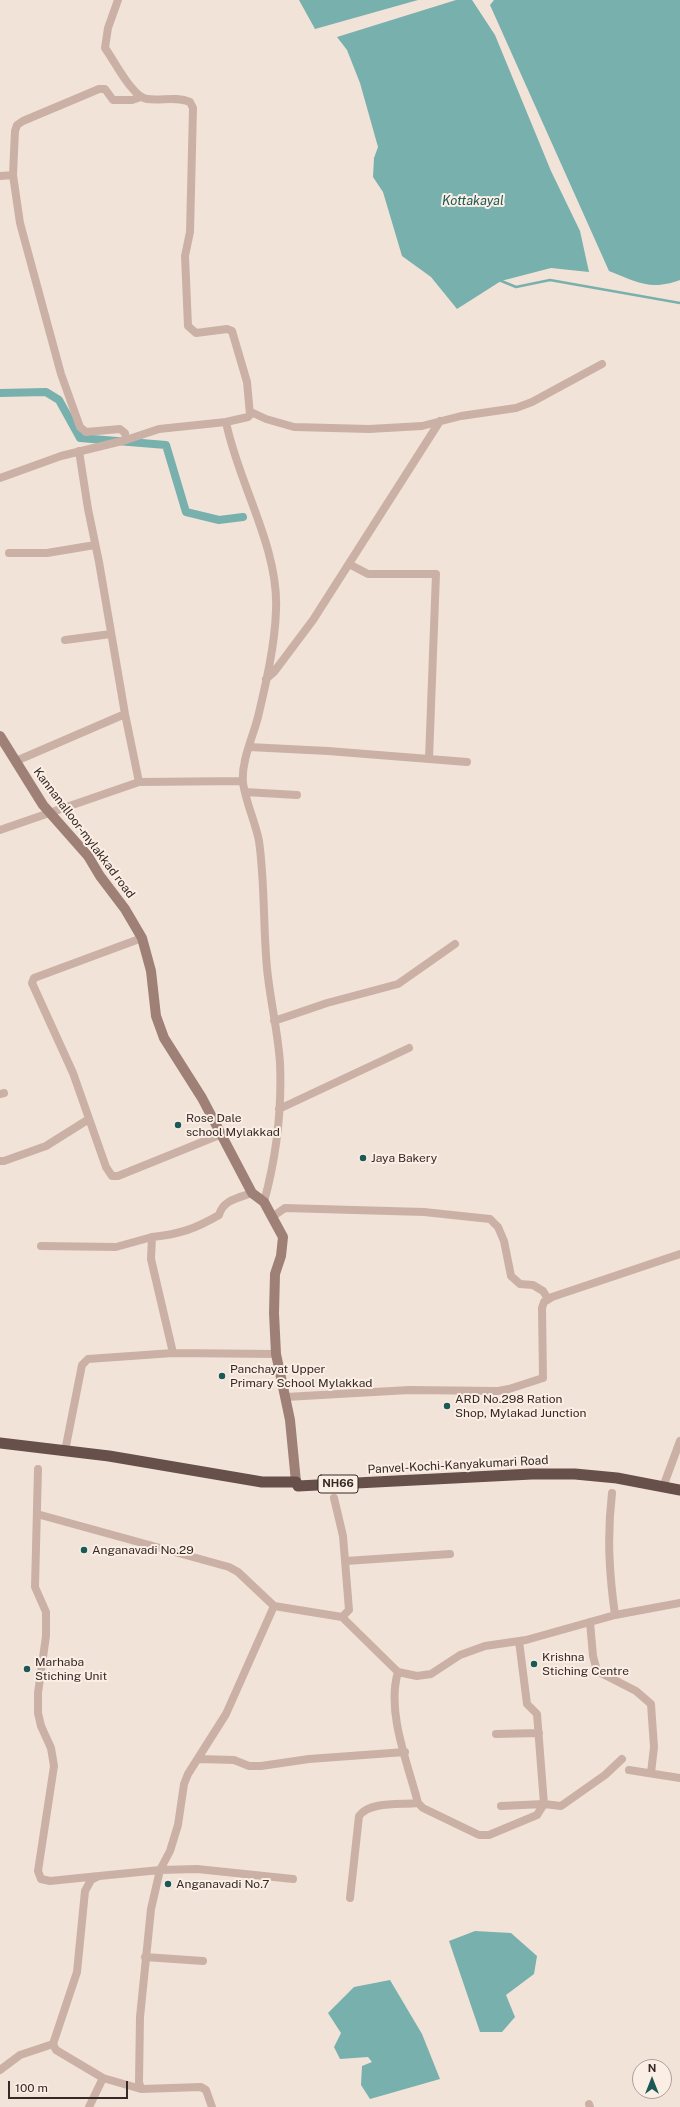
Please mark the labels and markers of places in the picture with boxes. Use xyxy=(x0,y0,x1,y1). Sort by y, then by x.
place label: Rose Dale school Mylakkad xyxy=(186,1111,280,1139)
marker: Rose Dale school Mylakkad xyxy=(173,1120,183,1130)
place label: Jaya Bakery xyxy=(371,1151,437,1165)
marker: Jaya Bakery xyxy=(358,1153,368,1163)
place label: Panchayat Upper Primary School Mylakkad xyxy=(230,1362,372,1390)
marker: Panchayat Upper Primary School Mylakkad xyxy=(217,1371,227,1381)
place label: ARD No.298 Ration Shop, Mylakad Junction xyxy=(455,1392,586,1420)
marker: ARD No.298 Ration Shop, Mylakad Junction xyxy=(442,1401,452,1411)
place label: Anganavadi No.29 xyxy=(92,1543,194,1557)
marker: Anganavadi No.29 xyxy=(79,1545,89,1555)
place label: Krishna Stiching Centre xyxy=(542,1650,629,1678)
place label: Marhaba Stiching Unit xyxy=(35,1655,107,1683)
marker: Krishna Stiching Centre xyxy=(529,1659,539,1669)
marker: Marhaba Stiching Unit xyxy=(22,1664,32,1674)
place label: Anganavadi No.7 xyxy=(176,1877,269,1891)
marker: Anganavadi No.7 xyxy=(163,1879,173,1889)

